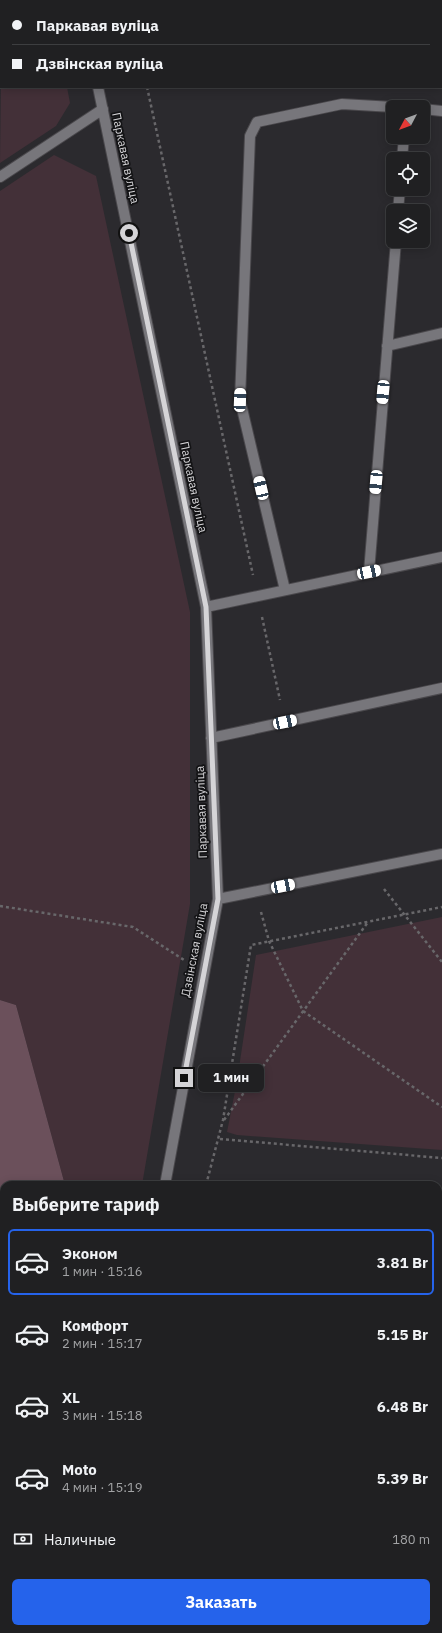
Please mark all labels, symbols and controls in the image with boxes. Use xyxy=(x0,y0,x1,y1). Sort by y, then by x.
text: Паркавая вуліца xyxy=(36,16,159,35)
text: Дзвінская вуліца xyxy=(36,54,163,73)
north arrow xyxy=(386,100,430,144)
map controls xyxy=(386,100,430,248)
street label: Паркавая вуліца xyxy=(109,111,143,205)
button: locate xyxy=(386,152,430,196)
button: layers xyxy=(386,204,430,248)
route start xyxy=(120,224,138,242)
car xyxy=(376,380,390,404)
car xyxy=(234,388,246,412)
street label: Паркавая вуліца xyxy=(177,440,211,534)
car xyxy=(369,470,383,494)
car xyxy=(252,475,270,501)
car xyxy=(356,564,382,580)
car xyxy=(272,714,298,730)
street label: Паркавая вуліца xyxy=(192,765,210,859)
car xyxy=(270,878,296,894)
street label: Дзвінская вуліца xyxy=(178,901,211,998)
callout: 1 мин xyxy=(198,1064,264,1092)
route end xyxy=(175,1069,193,1087)
text: 1 мин xyxy=(213,1069,249,1086)
text: Выберите тариф xyxy=(12,1193,159,1216)
icon: car xyxy=(14,1244,50,1280)
text: Эконом xyxy=(62,1244,118,1263)
text: 3.81 Br xyxy=(377,1253,428,1272)
text: 1 мин · 15:16 xyxy=(62,1263,143,1280)
icon: car xyxy=(14,1316,50,1352)
text: Комфорт xyxy=(62,1316,128,1335)
text: 5.15 Br xyxy=(377,1325,428,1344)
text: 2 мин · 15:17 xyxy=(62,1335,143,1352)
icon: car xyxy=(14,1388,50,1424)
text: XL xyxy=(62,1388,80,1407)
text: 6.48 Br xyxy=(377,1397,428,1416)
text: 3 мин · 15:18 xyxy=(62,1407,143,1424)
icon: car xyxy=(14,1460,50,1496)
text: Moto xyxy=(62,1460,97,1479)
text: 5.39 Br xyxy=(377,1469,428,1488)
text: 4 мин · 15:19 xyxy=(62,1479,143,1496)
icon: cash xyxy=(12,1528,34,1550)
text: Наличные xyxy=(44,1530,116,1549)
text: 180 m xyxy=(392,1531,430,1548)
button: Заказать xyxy=(12,1579,430,1625)

